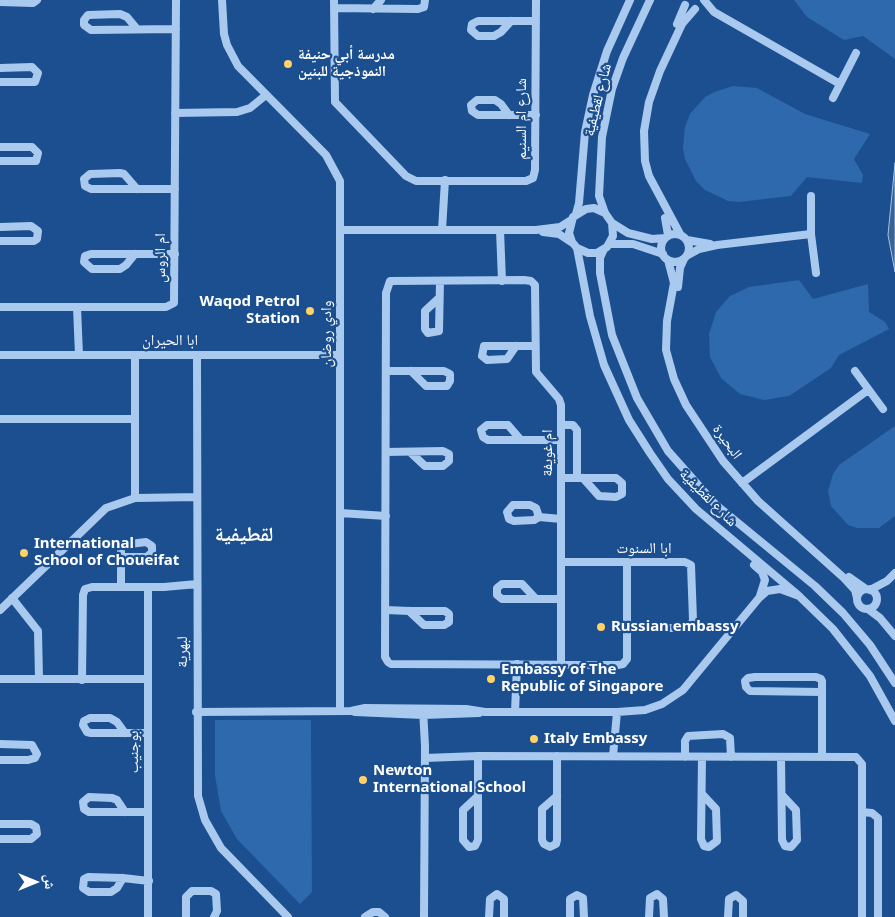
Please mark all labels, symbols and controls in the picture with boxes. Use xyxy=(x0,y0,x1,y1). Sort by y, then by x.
place label: مدرسة أبي حنيفة النموذجية للبنين xyxy=(298,46,395,81)
marker: مدرسة أبي حنيفة النموذجية للبنين xyxy=(282,58,294,70)
street label: شارع لقطيفية xyxy=(580,62,616,138)
street label: شارع ام السنيم xyxy=(513,78,531,160)
street label: ام الروس xyxy=(152,233,170,283)
place label: Waqod Petrol Station xyxy=(200,293,300,328)
street label: وادي روضان xyxy=(318,300,336,368)
marker: Waqod Petrol Station xyxy=(304,305,316,317)
street label: ابا الحيران xyxy=(142,332,198,350)
street label: البحيرة xyxy=(708,421,746,463)
street label: ام غويفة xyxy=(539,429,557,477)
street label: شارع لقطيفية xyxy=(675,465,741,531)
district label: لقطيفية xyxy=(215,523,273,547)
place label: International School of Choueifat xyxy=(34,535,179,570)
street label: ابا السنوت xyxy=(616,540,672,558)
marker: International School of Choueifat xyxy=(18,547,30,559)
place label: Russian embassy xyxy=(611,618,738,636)
marker: Russian embassy xyxy=(595,621,607,633)
street label: لبهرية xyxy=(174,636,192,668)
place label: Embassy of The Republic of Singapore xyxy=(501,661,663,696)
marker: Embassy of The Republic of Singapore xyxy=(485,673,497,685)
place label: Italy Embassy xyxy=(544,730,647,748)
street label: بوجنيب xyxy=(125,731,143,773)
marker: Italy Embassy xyxy=(528,733,540,745)
place label: Newton International School xyxy=(373,762,526,797)
marker: Newton International School xyxy=(357,774,369,786)
north arrow xyxy=(10,857,60,907)
text: ش xyxy=(41,875,60,889)

